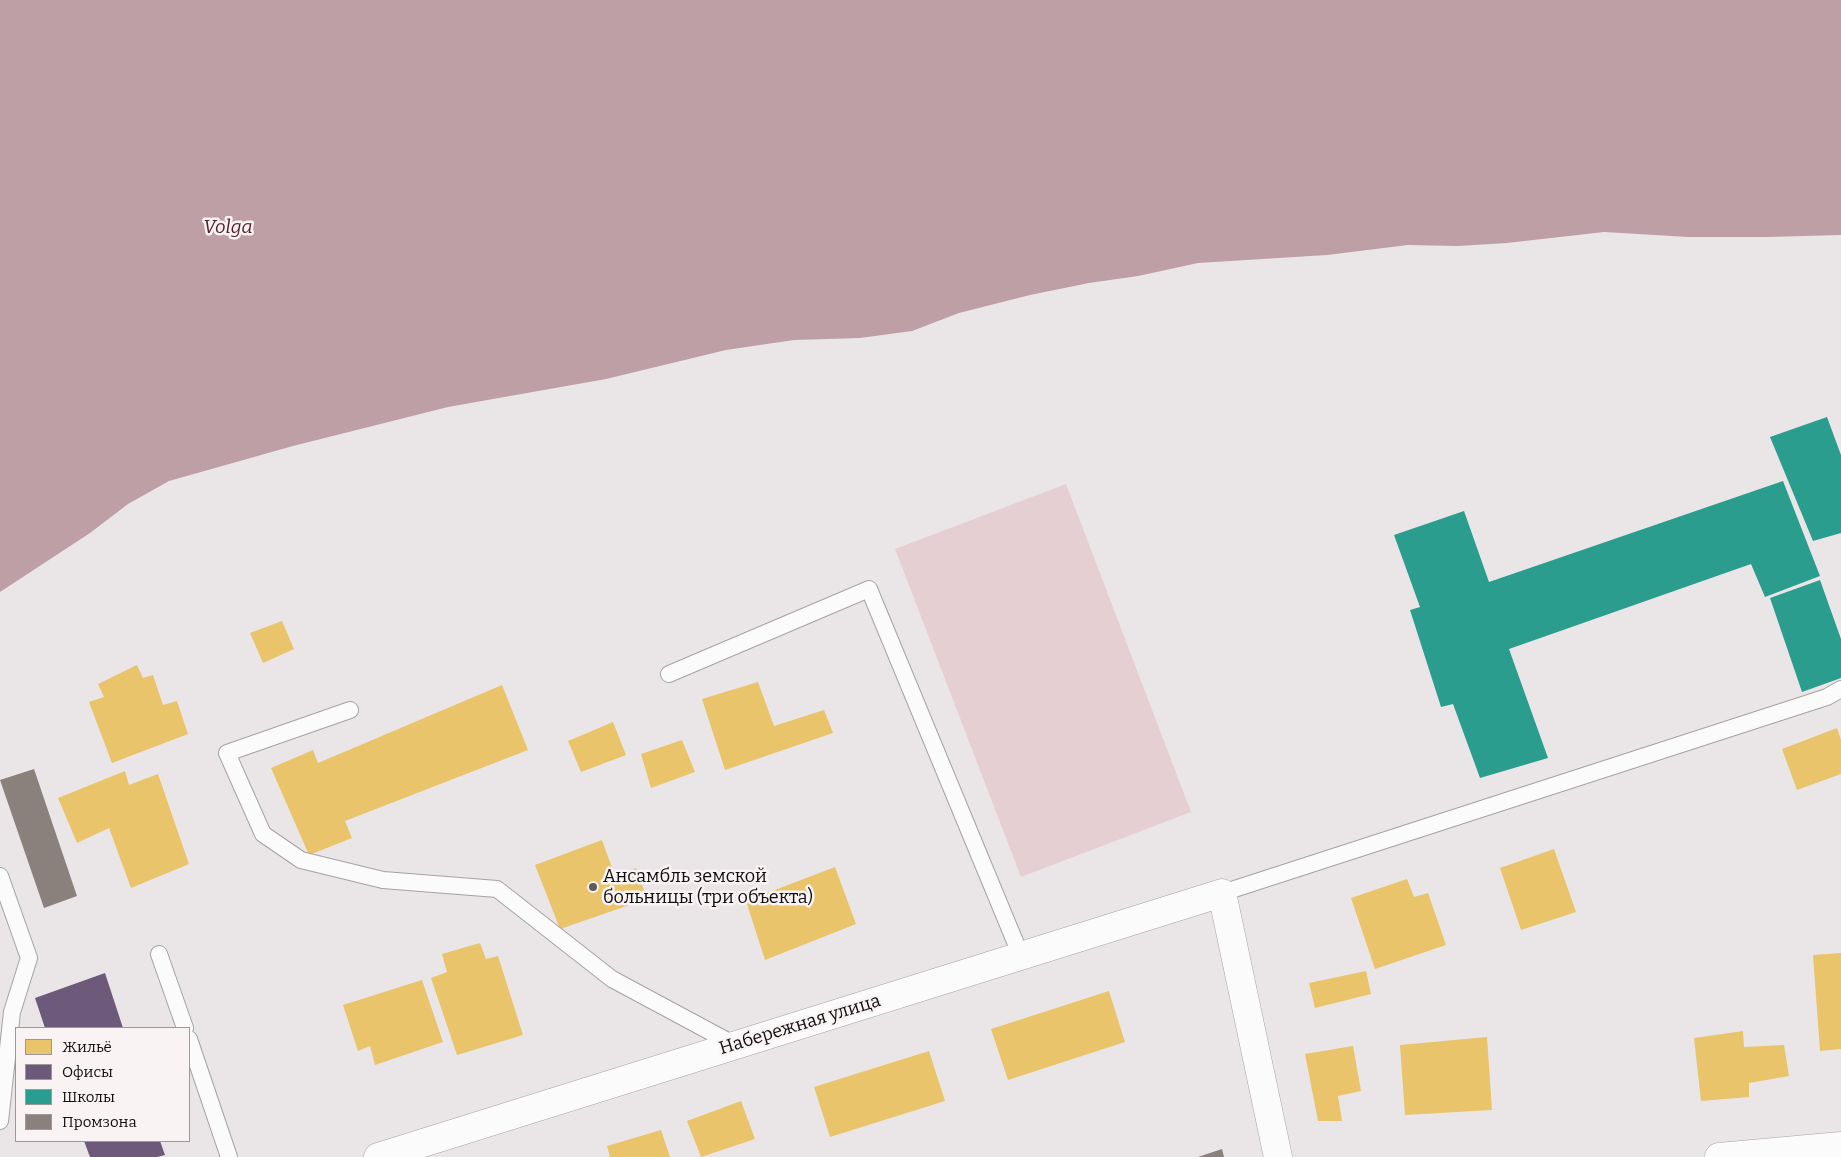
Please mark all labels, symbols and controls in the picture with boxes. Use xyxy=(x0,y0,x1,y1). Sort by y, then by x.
water label: Volga xyxy=(203,217,253,239)
place label: Ансамбль земской больницы (три объекта) xyxy=(603,866,813,909)
marker: Ансамбль земской больницы (три объекта) xyxy=(587,881,599,893)
street label: Набережная улица xyxy=(717,990,883,1060)
legend xyxy=(15,1027,190,1142)
text: Жильё xyxy=(62,1038,112,1056)
text: Офисы xyxy=(62,1063,113,1081)
text: Школы xyxy=(62,1088,115,1106)
text: Промзона xyxy=(62,1113,137,1131)

